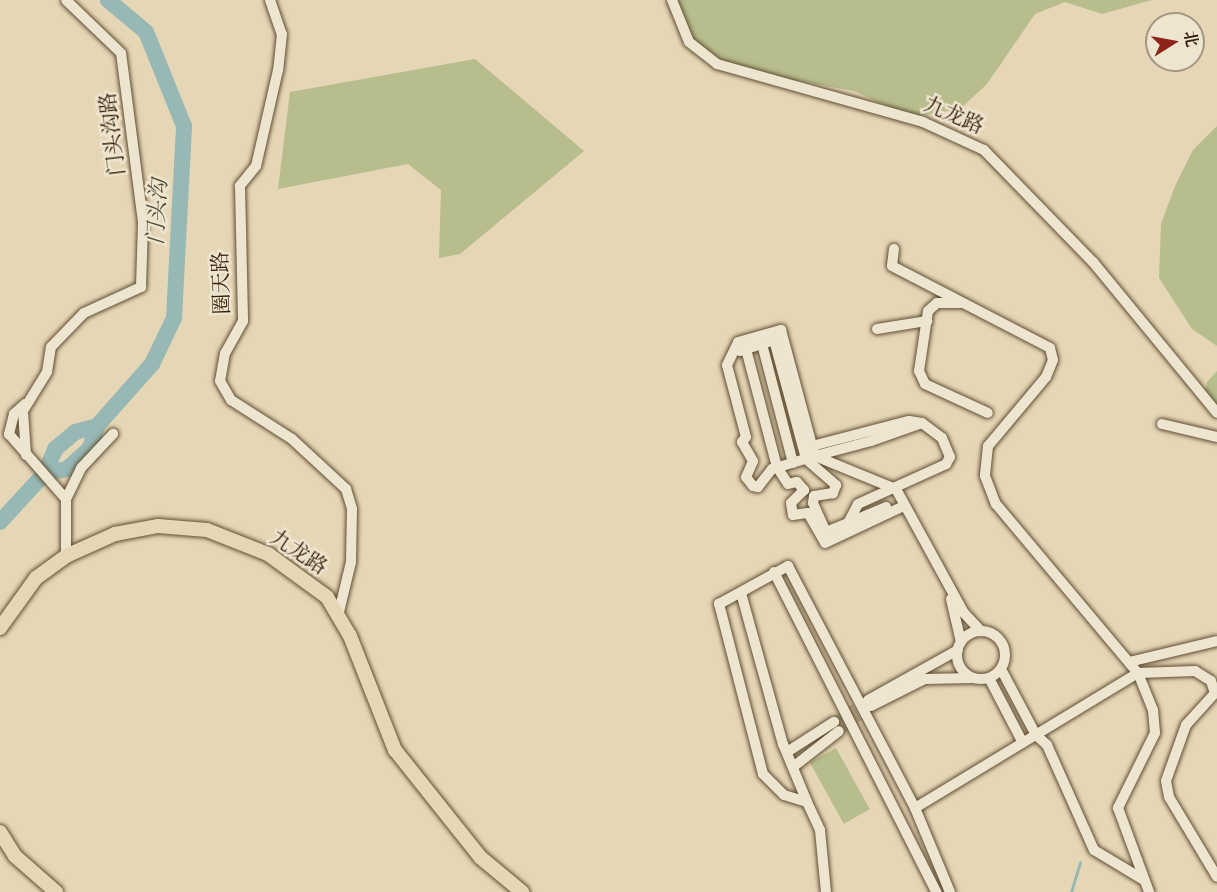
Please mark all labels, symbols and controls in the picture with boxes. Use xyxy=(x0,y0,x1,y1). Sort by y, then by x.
north arrow xyxy=(1145,12,1205,72)
text: 北 xyxy=(1179,29,1203,49)
street label: 门头沟路 xyxy=(94,91,130,177)
street label: 九龙路 xyxy=(920,91,988,139)
water label: 门头沟 xyxy=(142,178,172,246)
street label: 圈天路 xyxy=(207,251,235,315)
street label: 九龙路 xyxy=(266,524,332,580)

